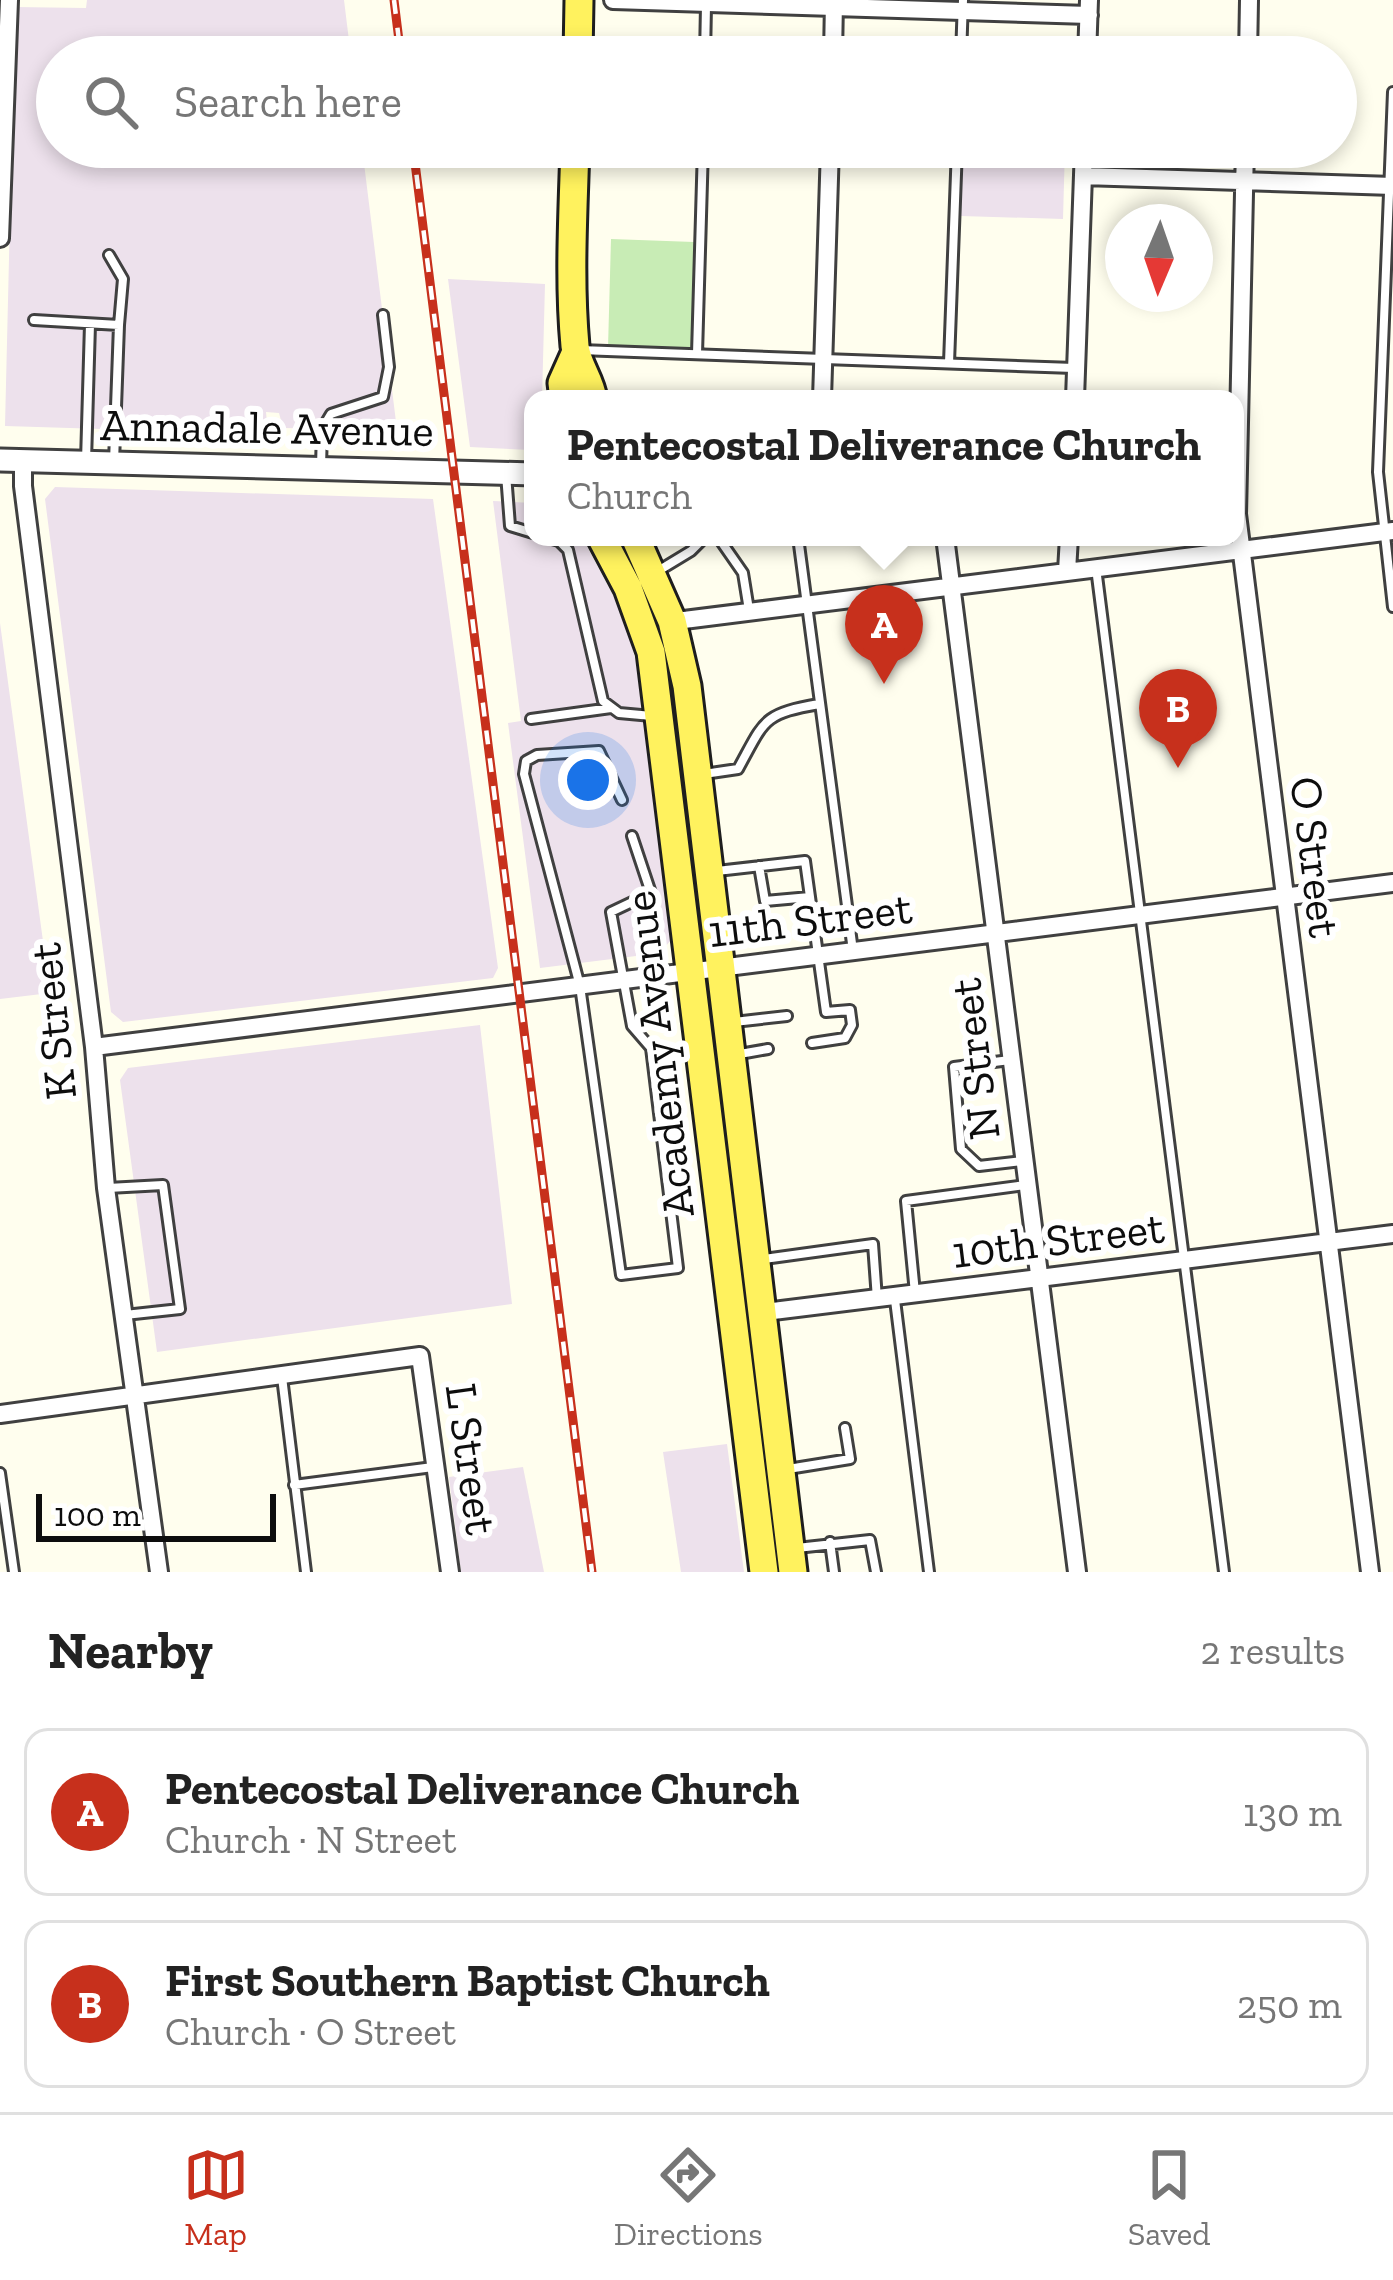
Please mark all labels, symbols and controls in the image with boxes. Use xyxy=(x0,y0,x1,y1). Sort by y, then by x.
search box xyxy=(36,36,1357,168)
icon: search xyxy=(78,69,144,135)
text: Search here xyxy=(174,75,402,129)
north arrow xyxy=(1105,204,1213,312)
popup xyxy=(524,390,1244,546)
street label: Annadale Avenue xyxy=(100,398,434,458)
text: Pentecostal Deliverance Church xyxy=(567,418,1201,472)
text: Church xyxy=(567,472,692,519)
pin: A xyxy=(845,585,923,684)
pin: B xyxy=(1139,669,1217,768)
your location xyxy=(558,750,618,810)
street label: O Street xyxy=(1278,774,1352,941)
street label: 11th Street xyxy=(705,881,915,959)
street label: Academy Avenue xyxy=(612,888,706,1220)
street label: K Street xyxy=(18,940,88,1102)
street label: N Street xyxy=(938,975,1012,1143)
street label: 10th Street xyxy=(949,1200,1168,1280)
street label: L Street xyxy=(434,1380,508,1538)
scale bar xyxy=(36,1488,276,1541)
text: 100 m xyxy=(54,1495,141,1534)
text: Nearby xyxy=(48,1620,213,1681)
text: 2 results xyxy=(1200,1627,1345,1674)
text: Pentecostal Deliverance Church xyxy=(165,1762,799,1816)
text: A xyxy=(77,1789,103,1836)
text: 130 m xyxy=(1243,1789,1342,1836)
text: Church · N Street xyxy=(165,1816,456,1863)
text: First Southern Baptist Church xyxy=(165,1954,770,2008)
text: B xyxy=(78,1981,102,2028)
text: 250 m xyxy=(1237,1981,1342,2028)
text: Church · O Street xyxy=(165,2008,456,2055)
tab: Map xyxy=(183,2142,249,2253)
tab: Directions xyxy=(614,2142,763,2253)
tab: Saved xyxy=(1128,2142,1210,2253)

